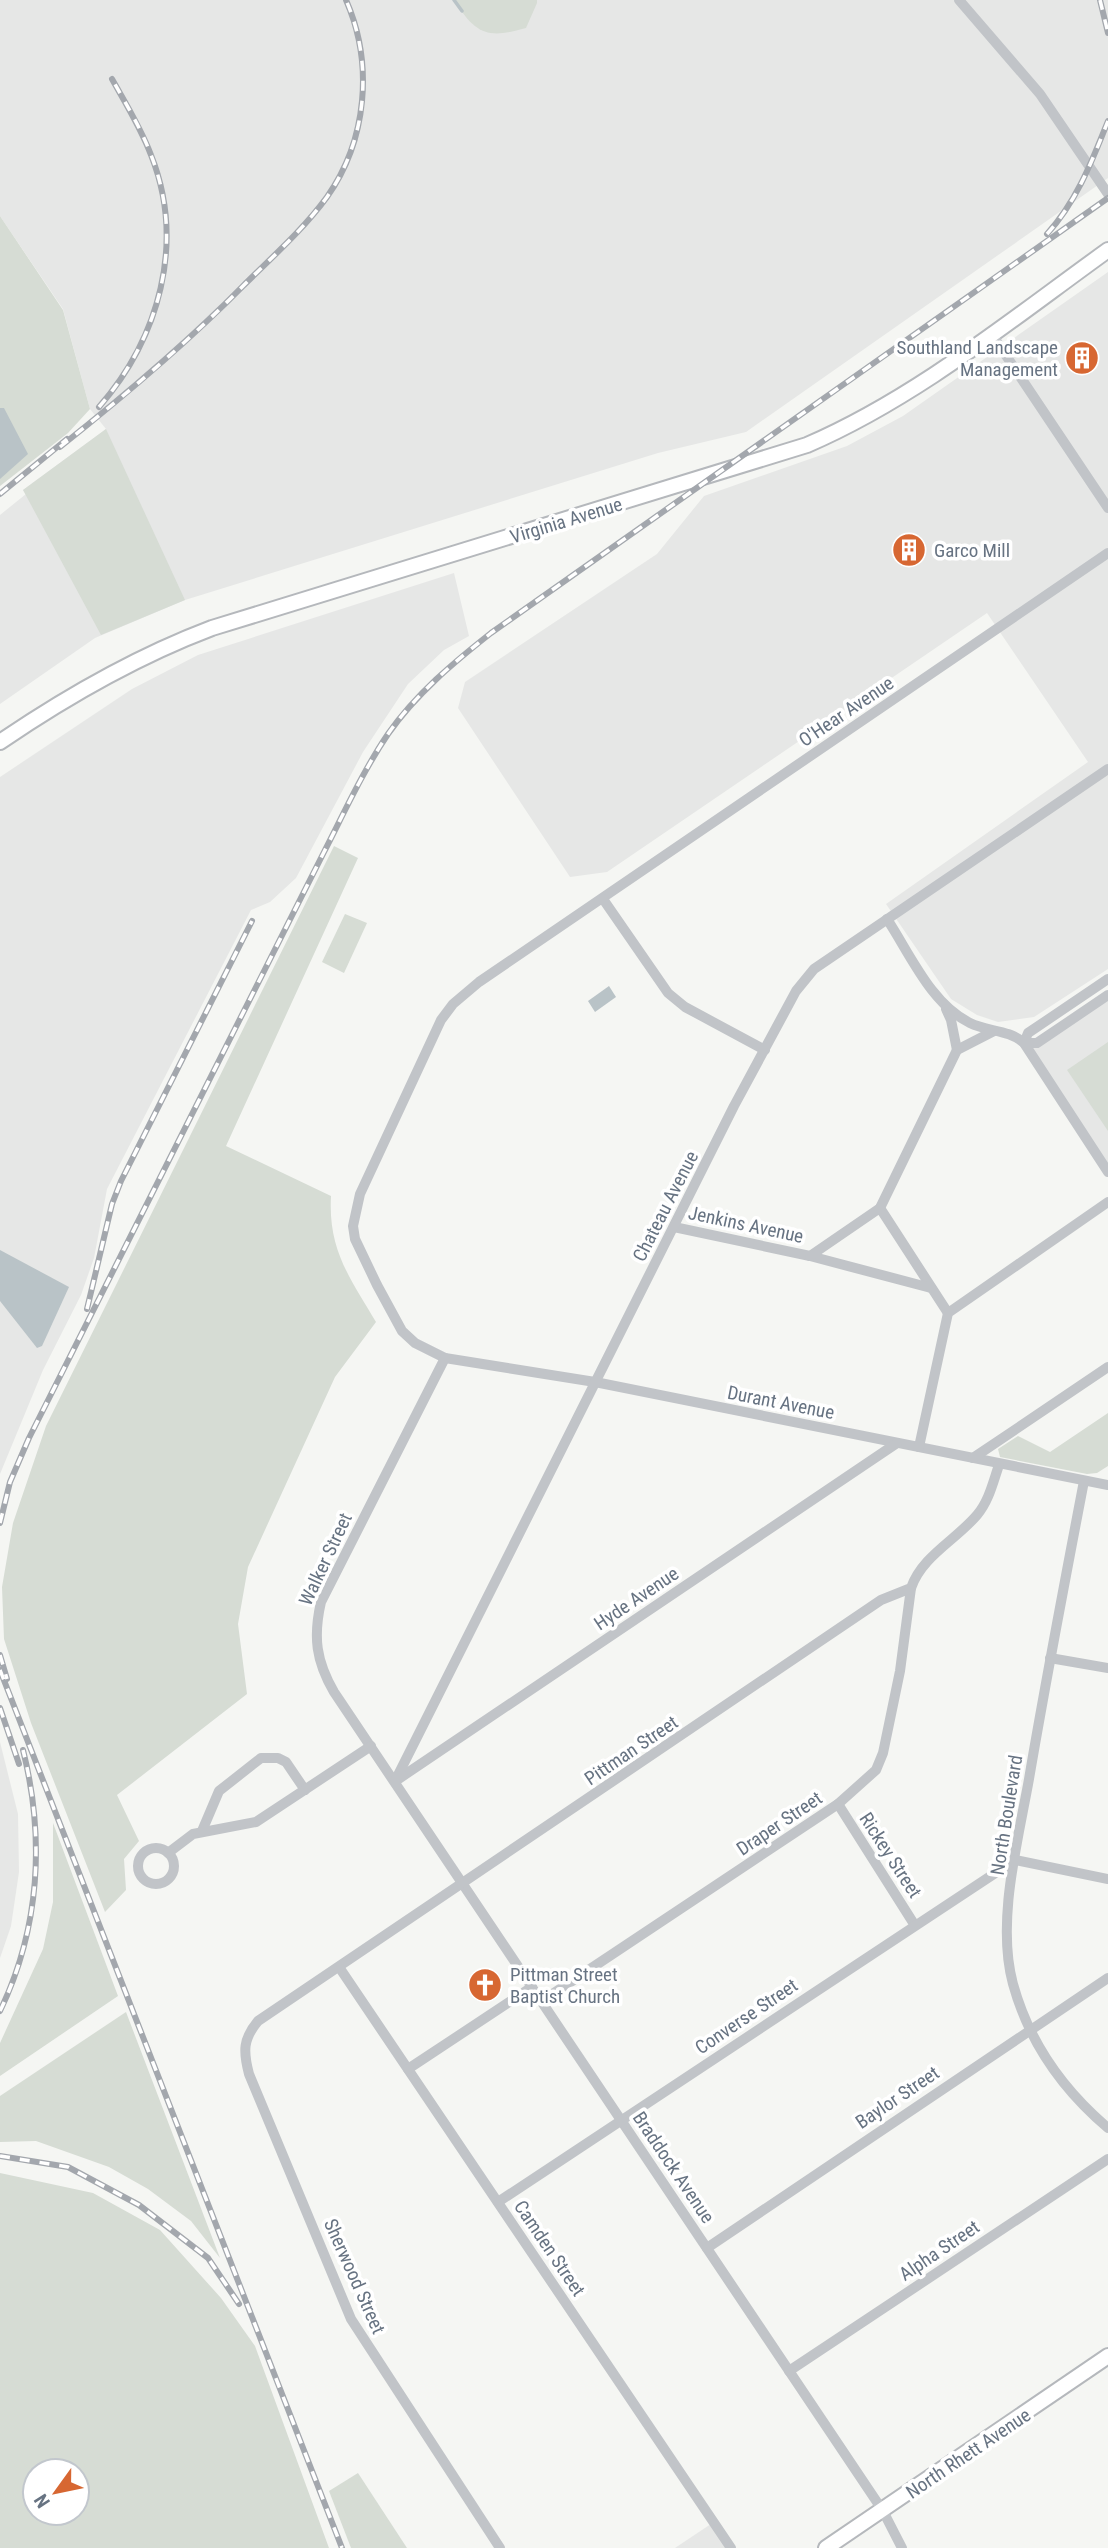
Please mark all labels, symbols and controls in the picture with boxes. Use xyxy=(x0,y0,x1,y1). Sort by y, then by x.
place label: Southland Landscape Management xyxy=(897,336,1058,381)
building icon: Southland Landscape Management xyxy=(1063,339,1101,377)
street label: Virginia Avenue xyxy=(507,492,625,548)
building icon: Garco Mill xyxy=(890,531,928,569)
place label: Garco Mill xyxy=(934,539,1010,562)
street label: O'Hear Avenue xyxy=(795,671,898,752)
street label: Chateau Avenue xyxy=(628,1147,703,1265)
street label: Jenkins Avenue xyxy=(686,1201,806,1248)
street label: Durant Avenue xyxy=(725,1381,836,1424)
street label: Walker Street xyxy=(294,1509,357,1609)
street label: Hyde Avenue xyxy=(590,1562,683,1635)
street label: Pittman Street xyxy=(580,1711,682,1790)
street label: North Boulevard xyxy=(986,1753,1027,1877)
street label: Draper Street xyxy=(732,1786,826,1860)
street label: Rickey Street xyxy=(854,1808,927,1902)
place label: Pittman Street Baptist Church xyxy=(510,1963,620,2008)
church icon: Pittman Street Baptist Church xyxy=(466,1966,504,2004)
street label: Converse Street xyxy=(691,1974,802,2059)
street label: Baylor Street xyxy=(851,2061,943,2134)
street label: Braddock Avenue xyxy=(628,2107,719,2228)
street label: Camden Street xyxy=(509,2196,590,2301)
street label: Sherwood Street xyxy=(319,2215,390,2337)
street label: Alpha Street xyxy=(895,2215,984,2286)
street label: North Rhett Avenue xyxy=(902,2403,1035,2504)
north arrow xyxy=(21,2457,91,2527)
text: N xyxy=(29,2490,55,2512)

